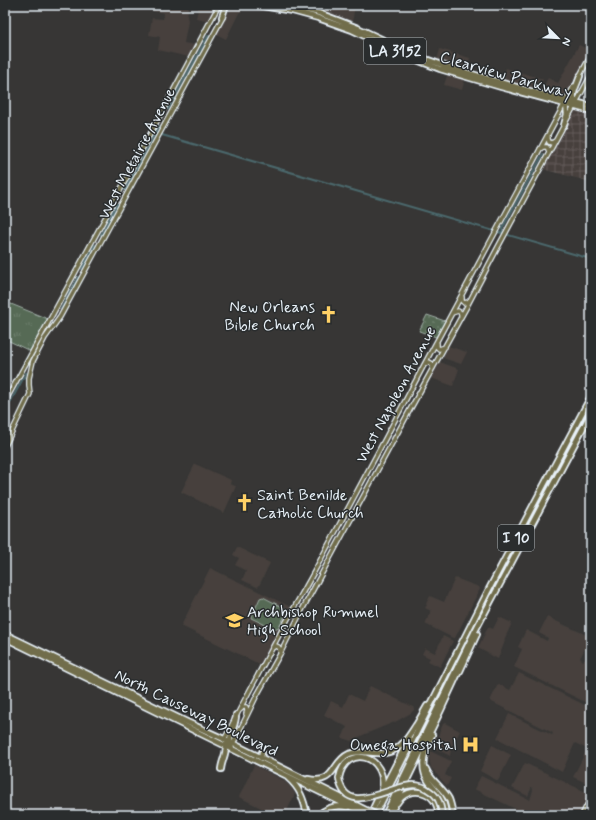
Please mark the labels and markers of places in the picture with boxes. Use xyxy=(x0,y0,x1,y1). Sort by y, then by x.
place label: New Orleans Bible Church xyxy=(224,297,315,336)
church icon: New Orleans Bible Church xyxy=(318,305,338,325)
place label: Saint Benilde Catholic Church xyxy=(257,485,364,524)
church icon: Saint Benilde Catholic Church xyxy=(234,493,254,513)
place label: Archbishop Rummel High School xyxy=(247,602,379,642)
school or university icon: Archbishop Rummel High School xyxy=(224,610,244,630)
hospital icon: Omega Hospital xyxy=(460,734,480,754)
place label: Omega Hospital xyxy=(350,735,457,757)

